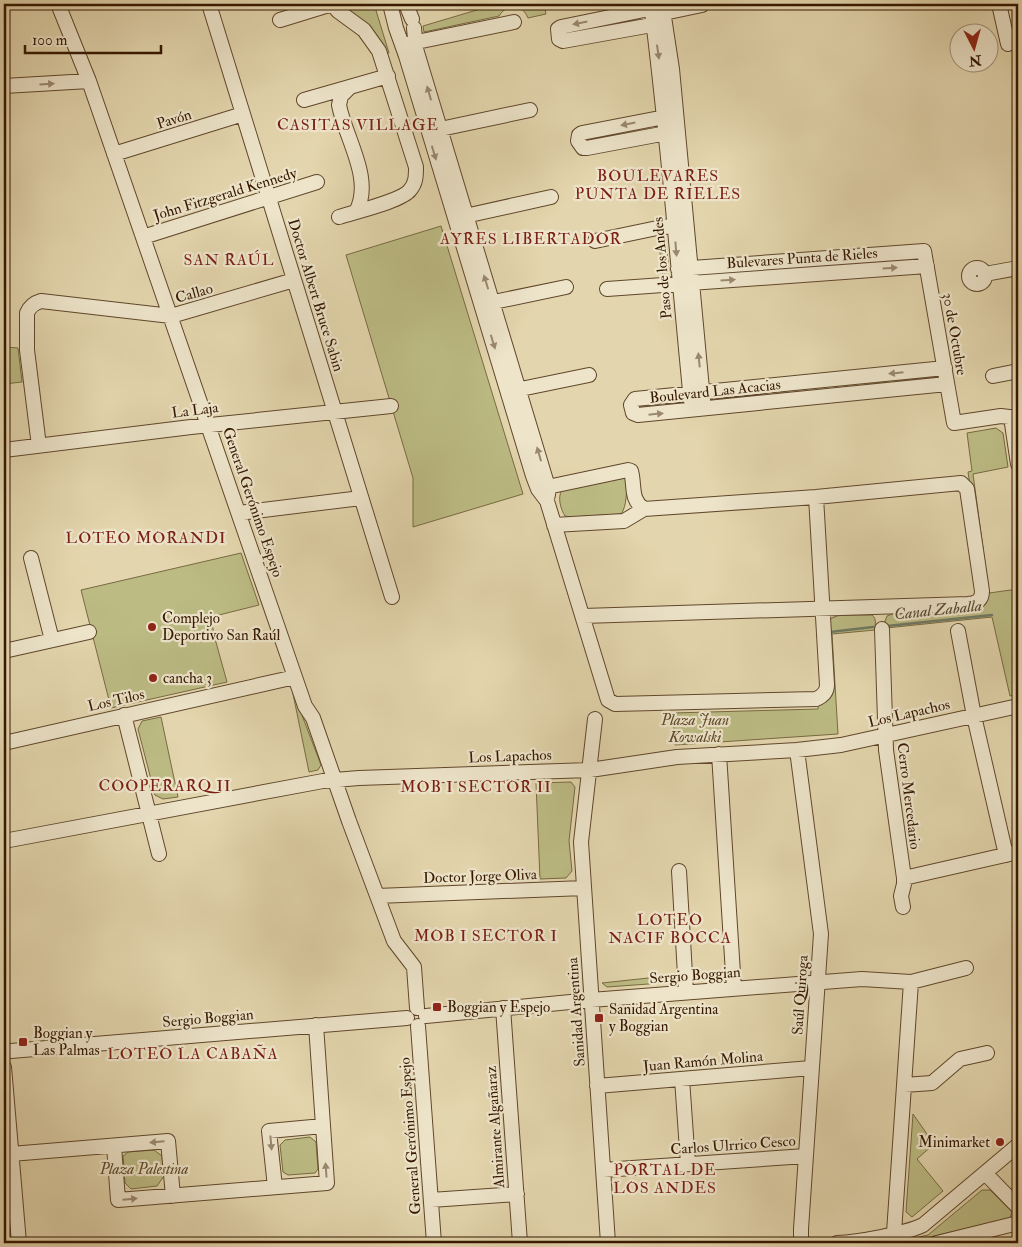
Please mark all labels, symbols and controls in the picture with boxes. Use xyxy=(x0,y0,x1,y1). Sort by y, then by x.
one-way arrow xyxy=(573,19,588,27)
scale bar xyxy=(25,22,161,54)
north arrow xyxy=(950,22,1000,72)
text: 100 m xyxy=(32,31,68,50)
one-way arrow xyxy=(654,44,662,60)
text: N xyxy=(968,51,983,70)
one-way arrow xyxy=(39,80,55,88)
one-way arrow xyxy=(424,85,432,100)
street label: Pavón xyxy=(154,105,194,134)
district label: CASITAS VILLAGE xyxy=(277,115,439,135)
one-way arrow xyxy=(620,121,636,129)
one-way arrow xyxy=(431,146,439,161)
street label: John Fitzgerald Kennedy xyxy=(150,163,300,227)
district label: BOULEVARES PUNTA DE RIELES xyxy=(575,166,741,204)
street label: Doctor Albert Bruce Sabin xyxy=(283,216,348,374)
street label: Paso de los Andes xyxy=(649,216,676,320)
district label: AYRES LIBERTADOR xyxy=(439,229,622,249)
one-way arrow xyxy=(672,241,680,257)
street label: Bulevares Punta de Rieles xyxy=(726,244,878,273)
district label: SAN RAÚL xyxy=(184,249,274,270)
one-way arrow xyxy=(882,264,898,272)
one-way arrow xyxy=(482,274,490,289)
one-way arrow xyxy=(720,276,736,284)
street label: Callao xyxy=(173,279,215,308)
street label: 30 de Octubre xyxy=(938,291,971,377)
one-way arrow xyxy=(489,335,497,350)
one-way arrow xyxy=(695,352,703,368)
one-way arrow xyxy=(888,369,904,377)
street label: Boulevard Las Acacias xyxy=(648,375,782,408)
street label: La Laja xyxy=(171,398,220,423)
one-way arrow xyxy=(648,409,664,417)
street label: General Gerónimo Espejo xyxy=(217,425,287,580)
one-way arrow xyxy=(534,446,542,461)
district label: LOTEO MORANDI xyxy=(66,528,226,548)
water label: Canal Zaballa xyxy=(893,595,983,625)
place label: Complejo Deportivo San Raúl xyxy=(162,609,280,646)
marker: Complejo Deportivo San Raúl xyxy=(146,621,158,633)
place label: cancha 3 xyxy=(163,669,212,688)
marker: cancha 3 xyxy=(147,672,159,684)
street label: Los Tilos xyxy=(86,685,146,716)
street label: Los Lapachos xyxy=(866,695,952,733)
park label: Plaza Juan Kowalski xyxy=(660,711,729,747)
street label: Cerro Mercedario xyxy=(893,742,924,851)
street label: Los Lapachos xyxy=(468,746,552,768)
district label: COOPERARQ II xyxy=(98,776,232,796)
district label: MOB I SECTOR II xyxy=(400,777,552,797)
street label: Doctor Jorge Oliva xyxy=(423,865,538,889)
district label: LOTEO NACIF BOCCA xyxy=(608,910,732,948)
district label: MOB I SECTOR I xyxy=(414,926,558,946)
street label: Saúl Quiroga xyxy=(788,954,813,1036)
street label: Sanidad Argentina xyxy=(563,956,590,1067)
street label: Sergio Boggian xyxy=(649,963,742,988)
place label: Boggian y Espejo xyxy=(447,998,550,1018)
place label: Sanidad Argentina y Boggian xyxy=(609,1000,719,1036)
marker: Boggian y Espejo xyxy=(431,1001,443,1013)
street label: Sergio Boggian xyxy=(162,1005,255,1032)
marker: Sanidad Argentina y Boggian xyxy=(593,1012,605,1024)
place label: Boggian y Las Palmas xyxy=(33,1024,100,1060)
marker: Boggian y Las Palmas xyxy=(17,1036,29,1048)
district label: LOTEO LA CABAÑA xyxy=(107,1044,279,1064)
street label: Juan Ramón Molina xyxy=(641,1047,765,1077)
street label: General Gerónimo Espejo xyxy=(396,1057,426,1215)
street label: Almirante Algañaraz xyxy=(482,1065,509,1190)
street label: Carlos Ulrrico Cesco xyxy=(670,1132,796,1159)
place label: Minimarket xyxy=(918,1133,990,1152)
one-way arrow xyxy=(267,1135,275,1151)
marker: Minimarket xyxy=(994,1136,1006,1148)
one-way arrow xyxy=(149,1138,165,1146)
park label: Plaza Palestina xyxy=(99,1160,188,1179)
district label: PORTAL DE LOS ANDES xyxy=(613,1160,717,1198)
one-way arrow xyxy=(322,1162,330,1178)
one-way arrow xyxy=(122,1195,138,1203)

